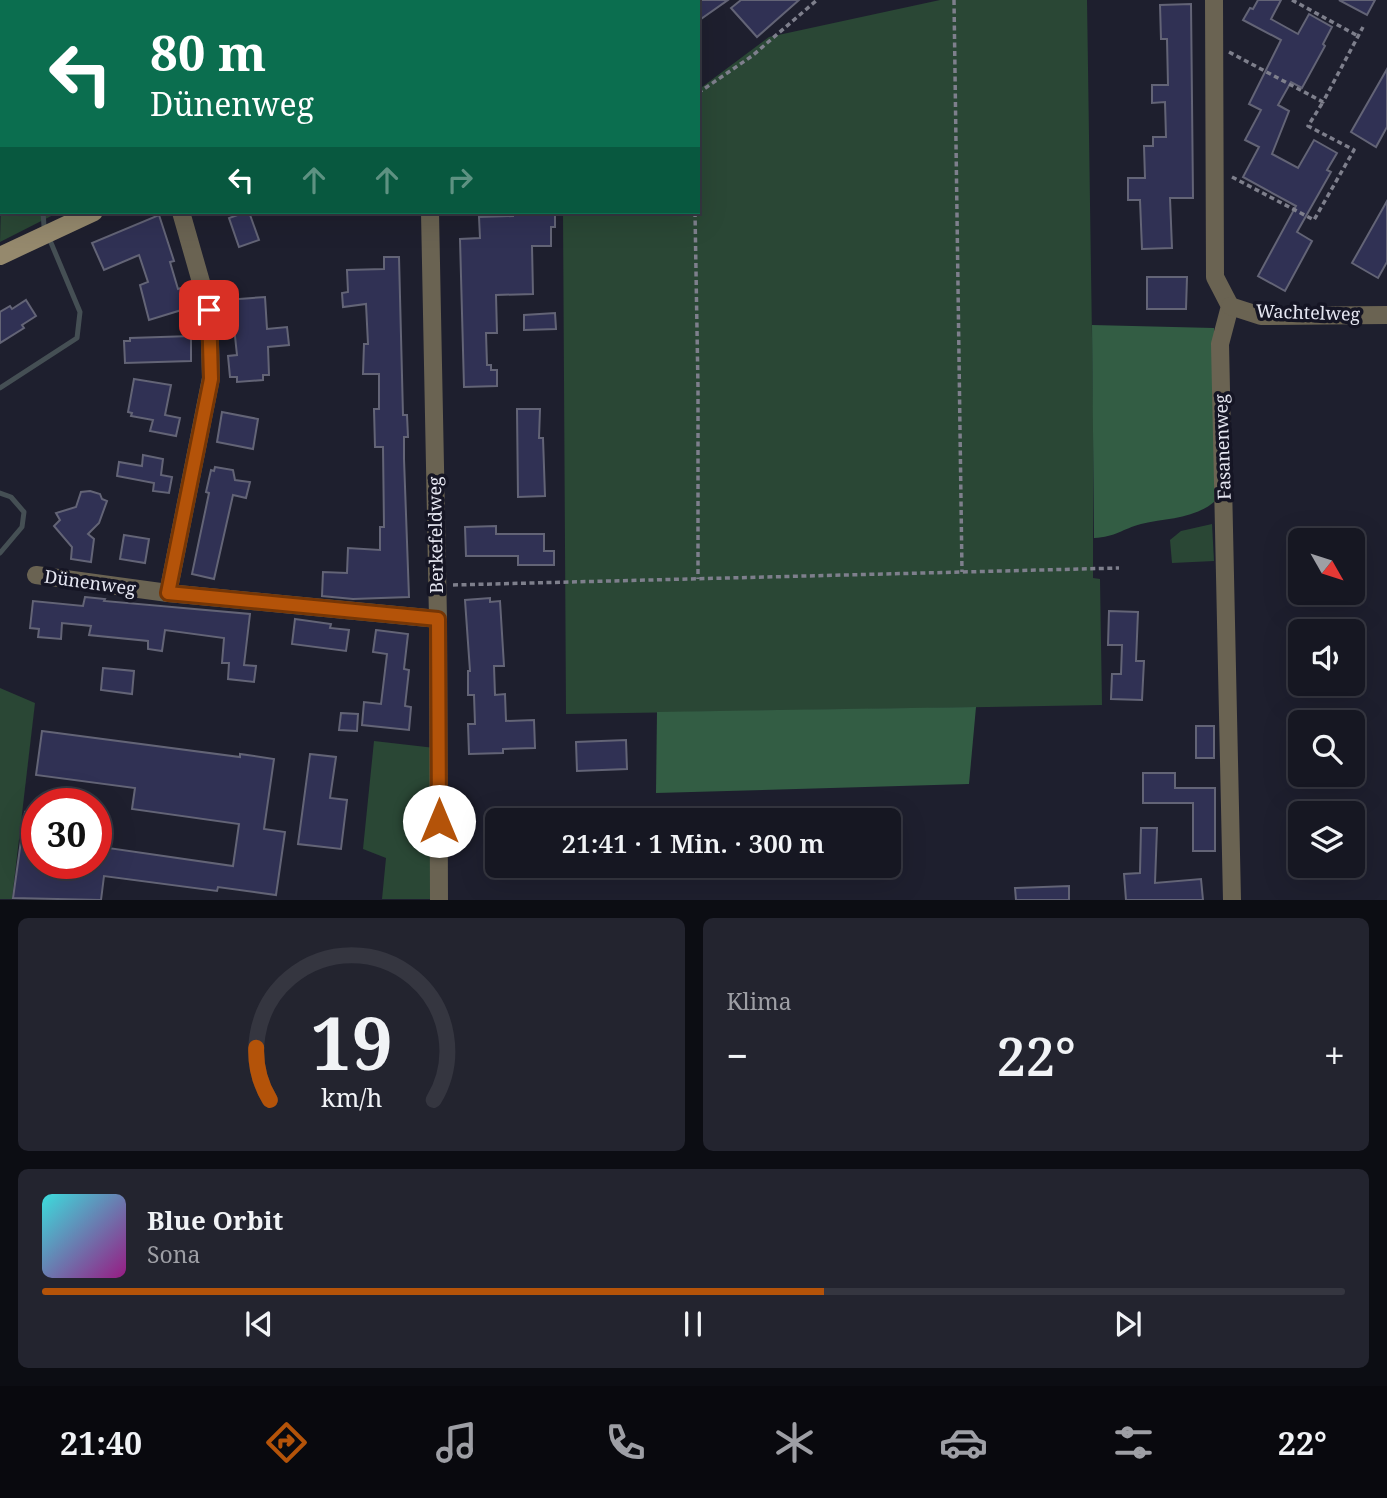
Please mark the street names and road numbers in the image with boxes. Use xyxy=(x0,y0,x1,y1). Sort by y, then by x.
street label: Wachtelweg xyxy=(1255,298,1361,326)
street label: Fasanenweg xyxy=(1208,393,1236,500)
street label: Berkefeldweg xyxy=(422,476,448,594)
street label: Dünenweg xyxy=(43,564,138,600)

